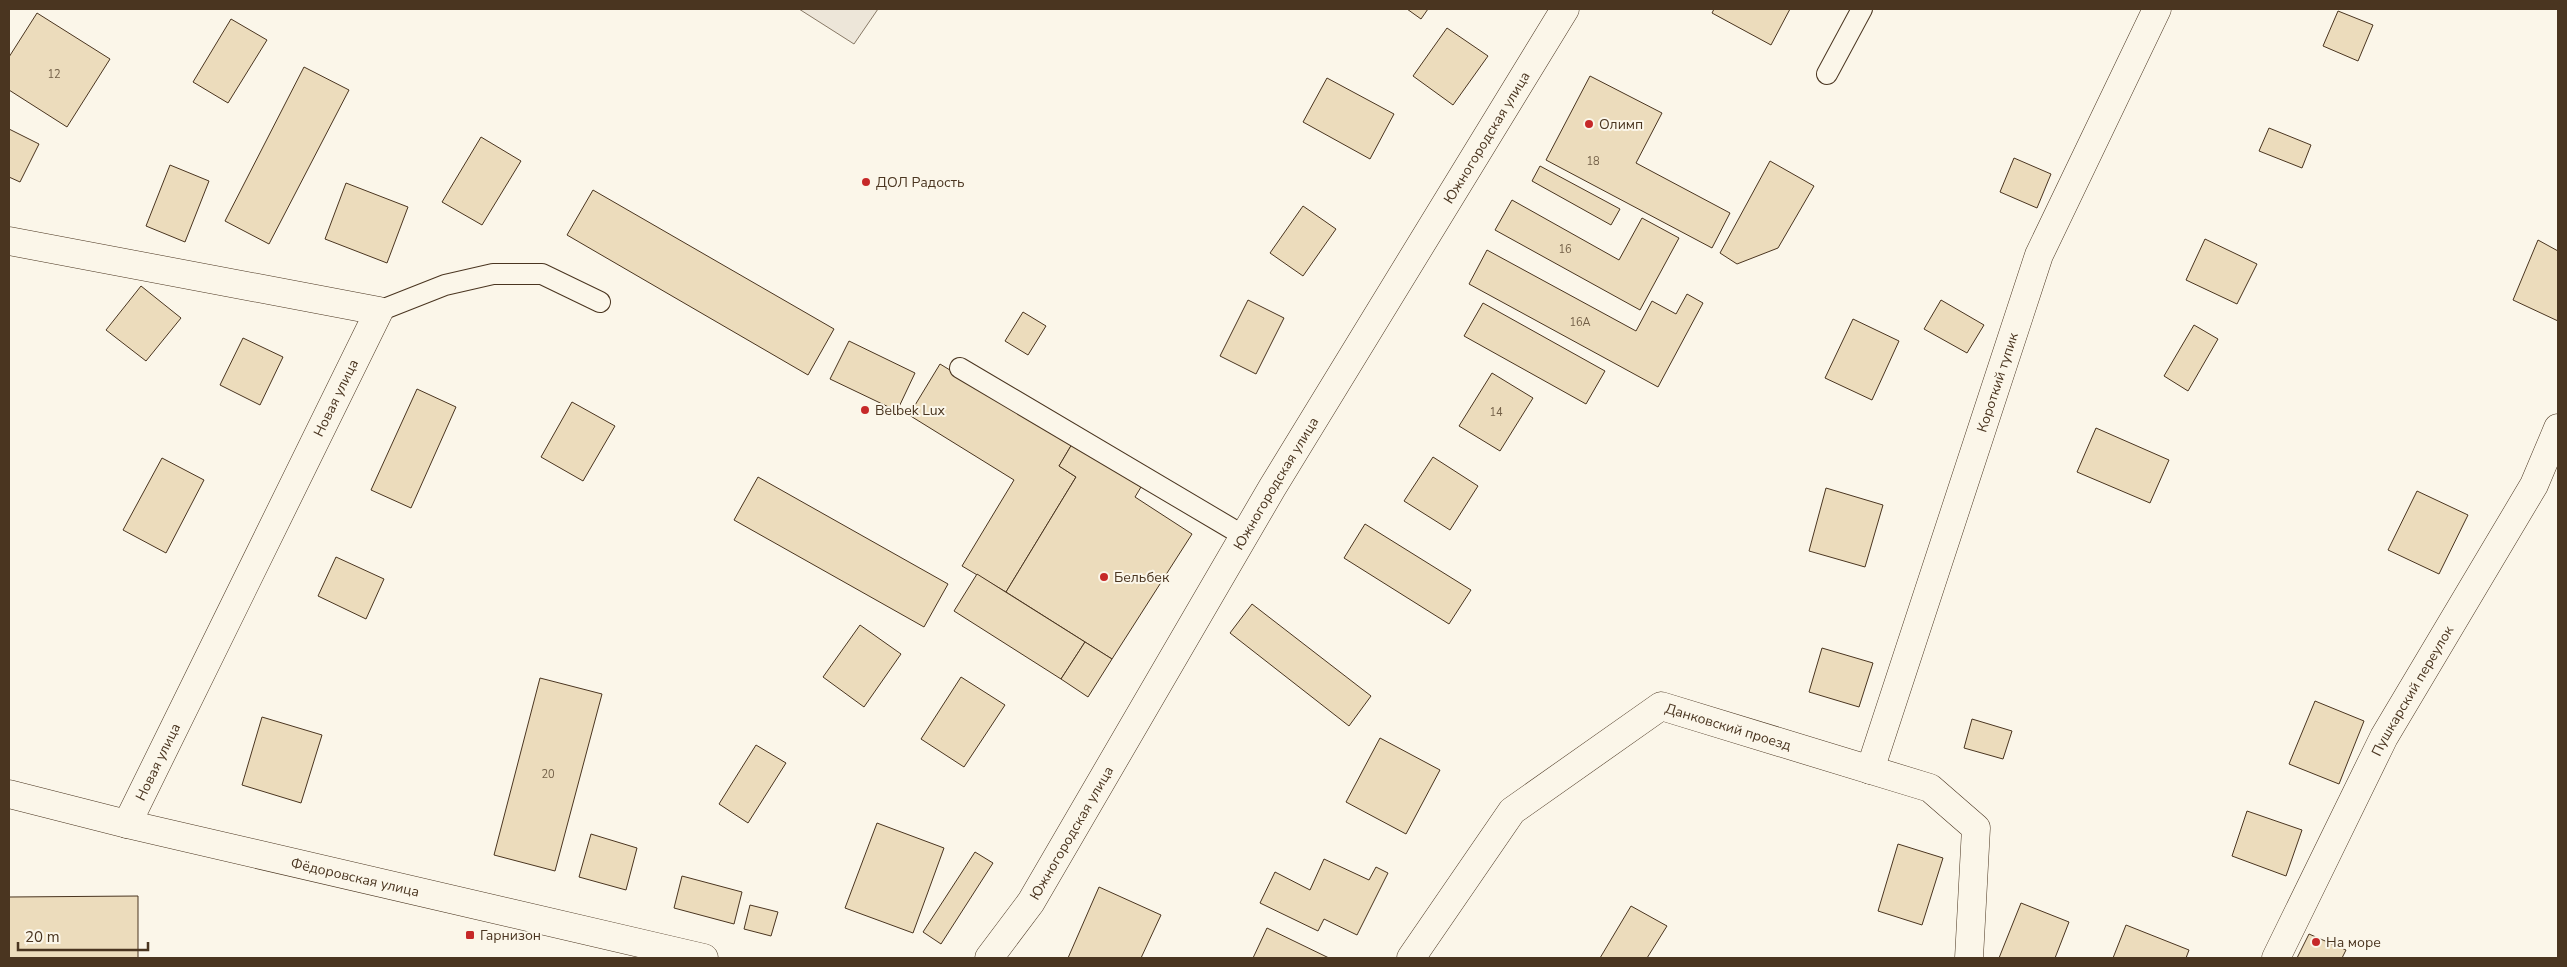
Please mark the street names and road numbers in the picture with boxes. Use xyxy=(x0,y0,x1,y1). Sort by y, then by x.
street label: Южногородская улица xyxy=(1439,68,1534,207)
street label: Короткий тупик xyxy=(1972,329,2023,435)
street label: Новая улица xyxy=(309,356,363,440)
street label: Южногородская улица xyxy=(1229,413,1323,553)
street label: Пушкарский переулок xyxy=(2367,622,2458,759)
street label: Данковский проезд xyxy=(1663,698,1794,755)
street label: Новая улица xyxy=(131,720,185,804)
street label: Южногородская улица xyxy=(1025,763,1118,903)
street label: Фёдоровская улица xyxy=(289,853,421,901)

